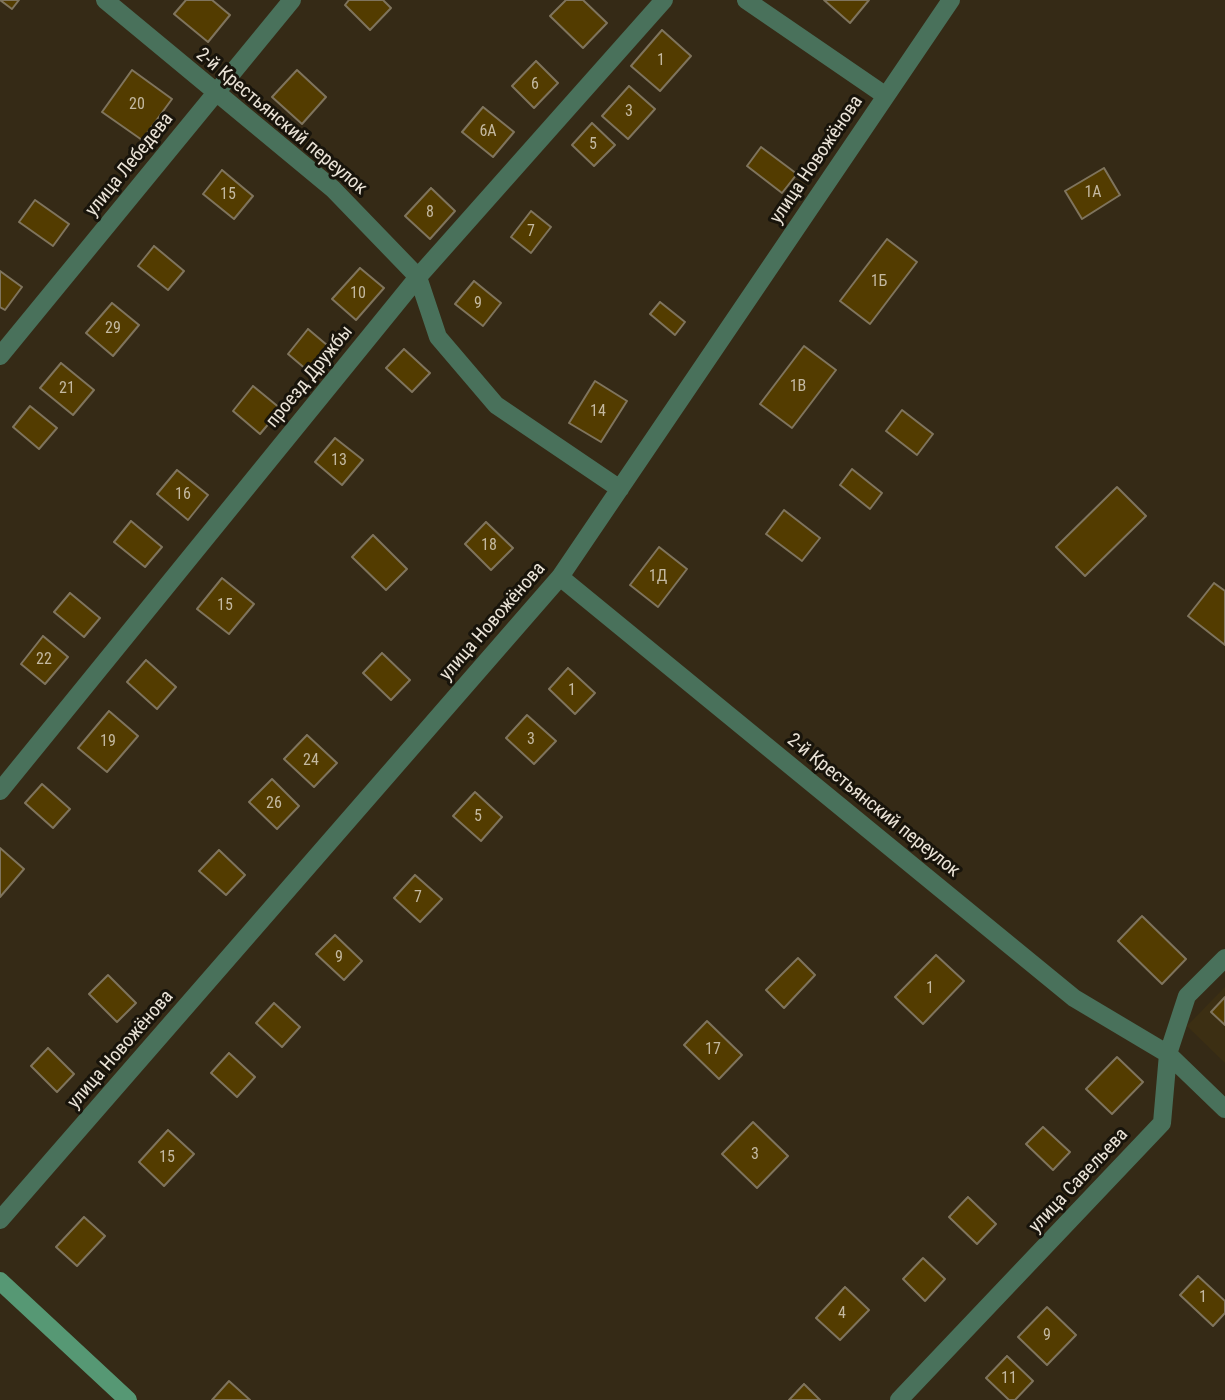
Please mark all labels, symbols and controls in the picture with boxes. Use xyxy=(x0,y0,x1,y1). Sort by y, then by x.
street label: 2-й Крестьянский переулок xyxy=(191,44,371,200)
house number: 1 xyxy=(657,51,665,71)
house number: 6 xyxy=(531,75,539,95)
street label: улица Новожёнова xyxy=(766,92,868,228)
house number: 20 xyxy=(129,95,145,115)
house number: 3 xyxy=(625,102,633,122)
street label: улица Лебедева xyxy=(81,109,179,221)
house number: 6А xyxy=(479,122,497,142)
house number: 5 xyxy=(589,135,597,155)
house number: 1А xyxy=(1084,183,1102,203)
house number: 15 xyxy=(220,185,236,205)
house number: 8 xyxy=(426,203,434,223)
house number: 7 xyxy=(527,222,535,242)
house number: 1Б xyxy=(871,272,887,292)
house number: 10 xyxy=(350,284,366,304)
house number: 9 xyxy=(474,294,482,314)
house number: 29 xyxy=(105,319,121,339)
street label: проезд Дружбы xyxy=(262,321,358,433)
house number: 1В xyxy=(790,377,806,397)
house number: 21 xyxy=(59,379,75,399)
house number: 14 xyxy=(590,402,606,422)
house number: 13 xyxy=(331,451,347,471)
house number: 16 xyxy=(175,485,191,505)
house number: 18 xyxy=(481,536,497,556)
street label: улица Новожёнова xyxy=(435,558,551,686)
house number: 1Д xyxy=(649,567,667,587)
house number: 15 xyxy=(217,596,233,616)
house number: 22 xyxy=(36,650,52,670)
house number: 1 xyxy=(568,681,576,701)
street label: 2-й Крестьянский переулок xyxy=(782,729,964,883)
house number: 3 xyxy=(527,730,535,750)
house number: 19 xyxy=(100,732,116,752)
house number: 24 xyxy=(303,751,319,771)
house number: 26 xyxy=(266,794,282,814)
house number: 5 xyxy=(474,807,482,827)
house number: 7 xyxy=(414,888,422,908)
house number: 9 xyxy=(335,948,343,968)
house number: 1 xyxy=(926,979,934,999)
street label: улица Новожёнова xyxy=(63,986,179,1114)
house number: 17 xyxy=(705,1040,721,1060)
street label: улица Савельева xyxy=(1025,1124,1133,1238)
house number: 3 xyxy=(751,1145,759,1165)
house number: 15 xyxy=(159,1148,175,1168)
house number: 1 xyxy=(1199,1288,1207,1308)
house number: 4 xyxy=(838,1304,846,1324)
house number: 9 xyxy=(1043,1326,1051,1346)
house number: 11 xyxy=(1001,1369,1017,1389)

